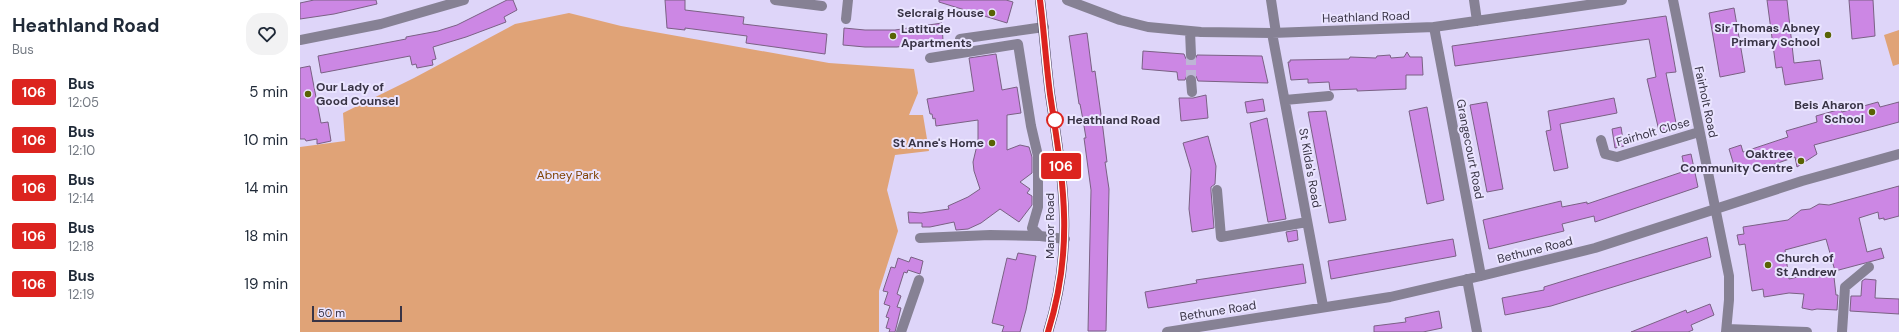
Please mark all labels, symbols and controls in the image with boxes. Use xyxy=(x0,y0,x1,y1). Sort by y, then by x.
place label: Selcraig House xyxy=(897,5,984,21)
street label: Heathland Road xyxy=(1322,7,1410,27)
marker: Selcraig House xyxy=(987,8,997,18)
text: Heathland Road xyxy=(12,13,159,38)
button: heart xyxy=(246,13,288,55)
place label: Sir Thomas Abney Primary School xyxy=(1714,20,1821,50)
place label: Latitude Apartments xyxy=(901,21,972,51)
marker: Sir Thomas Abney Primary School xyxy=(1823,30,1833,40)
marker: Latitude Apartments xyxy=(888,31,898,41)
text: Bus xyxy=(12,41,34,58)
street label: Fairholt Road xyxy=(1691,65,1721,139)
text: Bus xyxy=(68,74,95,94)
place label: Our Lady of Good Counsel xyxy=(316,79,398,109)
text: 5 min xyxy=(249,82,288,102)
text: 106 xyxy=(22,83,46,101)
marker: Our Lady of Good Counsel xyxy=(303,89,313,99)
text: 12:05 xyxy=(68,94,99,111)
place label: Beis Aharon School xyxy=(1794,97,1864,127)
street label: Grangecourt Road xyxy=(1452,98,1488,200)
marker: Beis Aharon School xyxy=(1867,107,1877,117)
marker: Heathland Road xyxy=(1046,111,1064,129)
place label: Heathland Road xyxy=(1067,112,1160,128)
street label: Fairholt Close xyxy=(1614,114,1692,150)
text: Bus xyxy=(68,122,95,142)
street label: St Kilda's Road xyxy=(1295,127,1325,209)
text: 10 min xyxy=(243,130,288,150)
text: 106 xyxy=(22,131,46,149)
place label: St Anne's Home xyxy=(893,135,984,151)
marker: St Anne's Home xyxy=(987,138,997,148)
text: 12:10 xyxy=(68,142,95,159)
place label: Oaktree Community Centre xyxy=(1680,146,1793,176)
line badge: 106 xyxy=(1038,153,1084,179)
marker: Oaktree Community Centre xyxy=(1796,156,1806,166)
text: 106 xyxy=(1049,157,1073,175)
park label: Abney Park xyxy=(537,167,599,183)
text: Bus xyxy=(68,170,95,190)
text: 14 min xyxy=(245,178,288,198)
text: 106 xyxy=(22,179,46,197)
text: 12:14 xyxy=(68,190,94,207)
street label: Manor Road xyxy=(1042,193,1058,259)
text: Bus xyxy=(68,218,95,238)
text: 18 min xyxy=(245,226,288,246)
text: 106 xyxy=(22,227,46,245)
street label: Bethune Road xyxy=(1496,233,1574,267)
text: 12:18 xyxy=(68,238,94,255)
place label: Church of St Andrew xyxy=(1776,250,1837,280)
marker: Church of St Andrew xyxy=(1763,260,1773,270)
text: Bus xyxy=(68,266,95,286)
text: 19 min xyxy=(244,274,288,294)
text: 106 xyxy=(22,275,46,293)
text: 12:19 xyxy=(68,286,94,303)
street label: Bethune Road xyxy=(1179,297,1257,325)
scale bar xyxy=(312,304,402,323)
text: 50 m xyxy=(318,306,345,320)

